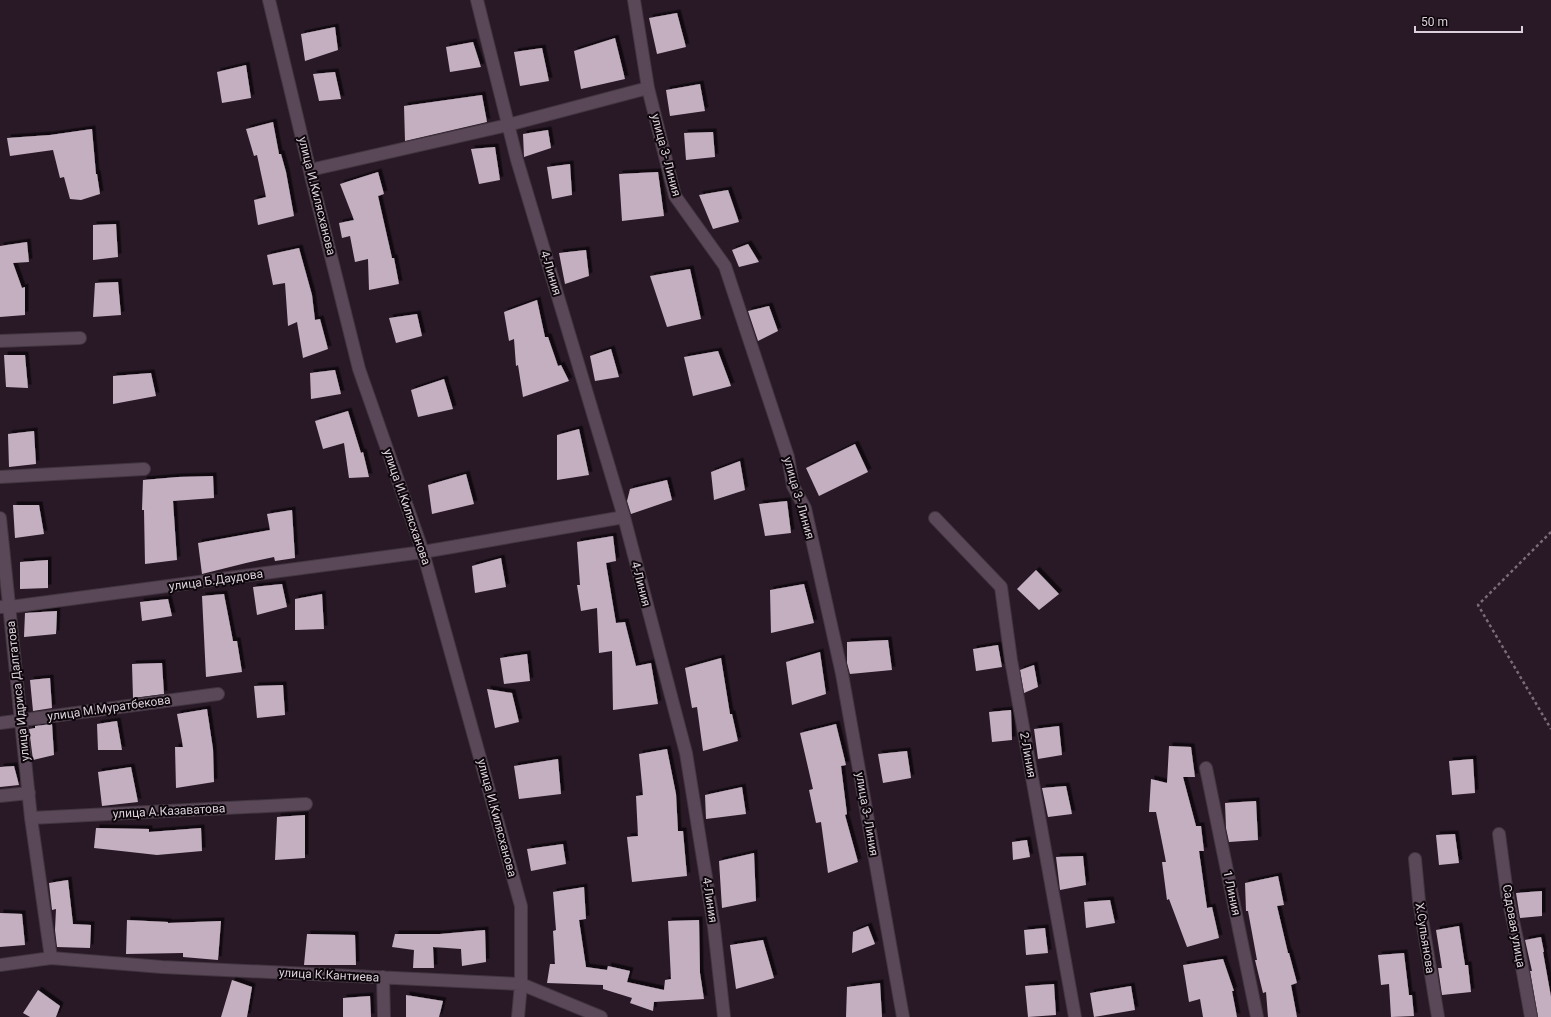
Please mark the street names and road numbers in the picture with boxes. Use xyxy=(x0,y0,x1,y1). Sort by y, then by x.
street label: улица 3- Линия xyxy=(648,112,684,198)
street label: улица И.Килясханова xyxy=(295,135,339,257)
street label: 4-Линия xyxy=(538,249,564,297)
street label: улица И.Килясханова xyxy=(381,447,433,567)
street label: улица 3- Линия xyxy=(781,455,817,541)
street label: 4-Линия xyxy=(628,560,654,608)
street label: улица Б.Даудова xyxy=(168,566,264,594)
street label: улица Идриса Далгатова xyxy=(4,620,32,762)
street label: улица М.Муратбекова xyxy=(46,692,172,724)
street label: 2-Линия xyxy=(1017,731,1039,779)
street label: улица И.Килясханова xyxy=(475,757,519,879)
street label: улица 3- Линия xyxy=(853,771,881,857)
street label: улица А.Казаватова xyxy=(112,801,226,821)
street label: 1 Линия xyxy=(1220,869,1244,917)
street label: 4-Линия xyxy=(699,876,721,924)
street label: Садовая улица xyxy=(1500,883,1528,969)
street label: Х.Супьянова xyxy=(1413,902,1437,974)
street label: улица К.Кантиева xyxy=(278,965,380,985)

